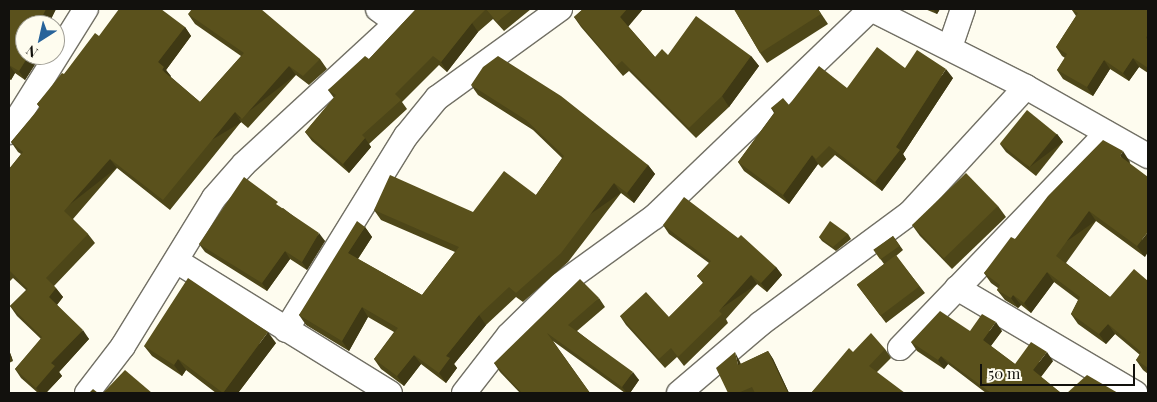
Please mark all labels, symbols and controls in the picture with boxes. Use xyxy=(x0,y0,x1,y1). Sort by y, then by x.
north arrow xyxy=(15,15,65,65)
text: N xyxy=(22,41,41,63)
scale bar xyxy=(982,354,1137,386)
text: 50 m xyxy=(988,363,1020,383)

